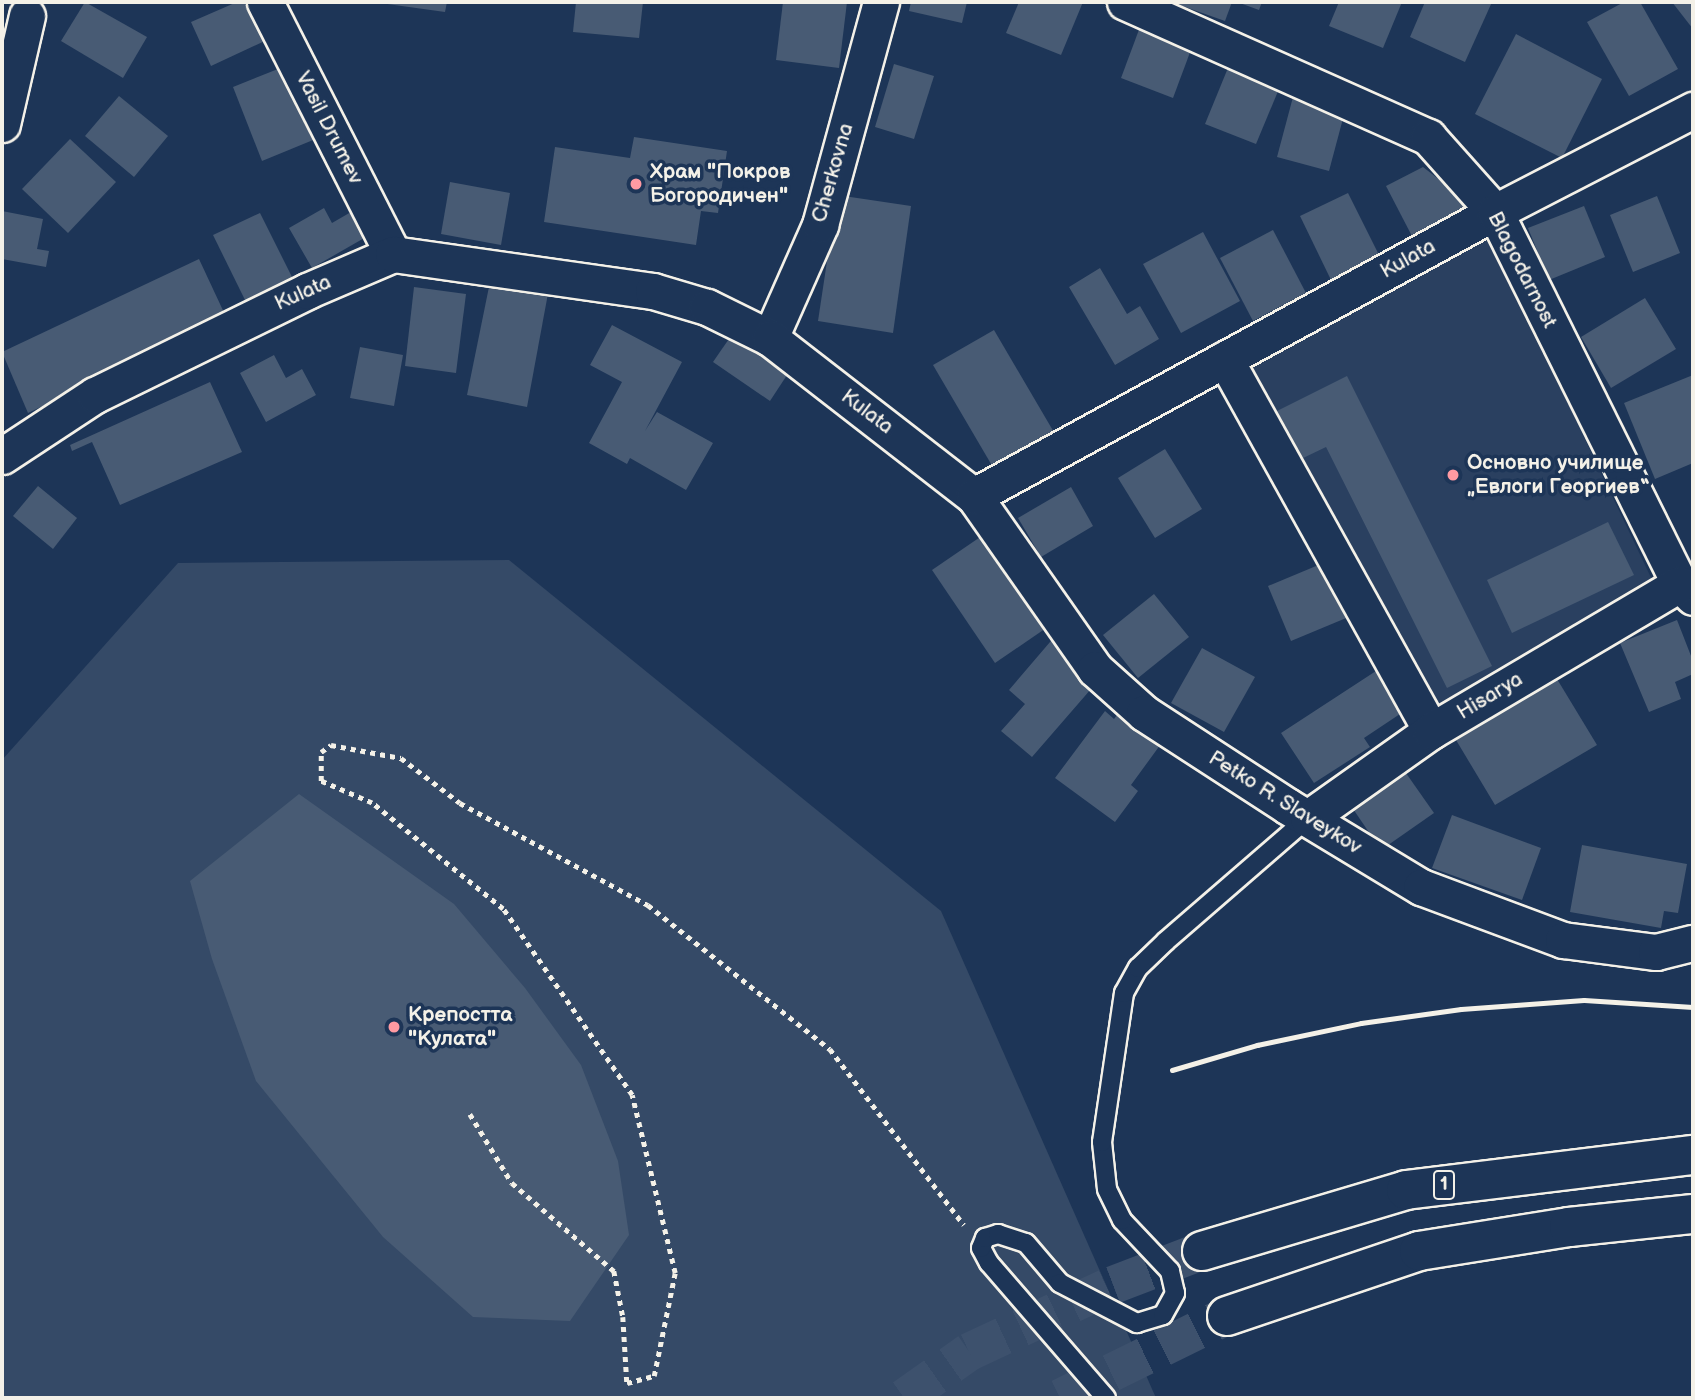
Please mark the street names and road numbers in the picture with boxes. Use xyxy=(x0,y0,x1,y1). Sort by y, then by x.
street label: Vasil Drumev xyxy=(290,67,368,189)
street label: Cherkovna xyxy=(807,120,859,226)
street label: Blagodarnost xyxy=(1482,208,1562,332)
street label: Kulata xyxy=(1376,234,1440,284)
street label: Kulata xyxy=(271,270,335,316)
street label: Kulata xyxy=(836,384,898,440)
street label: Hisarya xyxy=(1453,667,1527,725)
street label: Petko R. Slaveykov xyxy=(1204,746,1366,860)
road number: 1 xyxy=(1432,1170,1456,1200)

